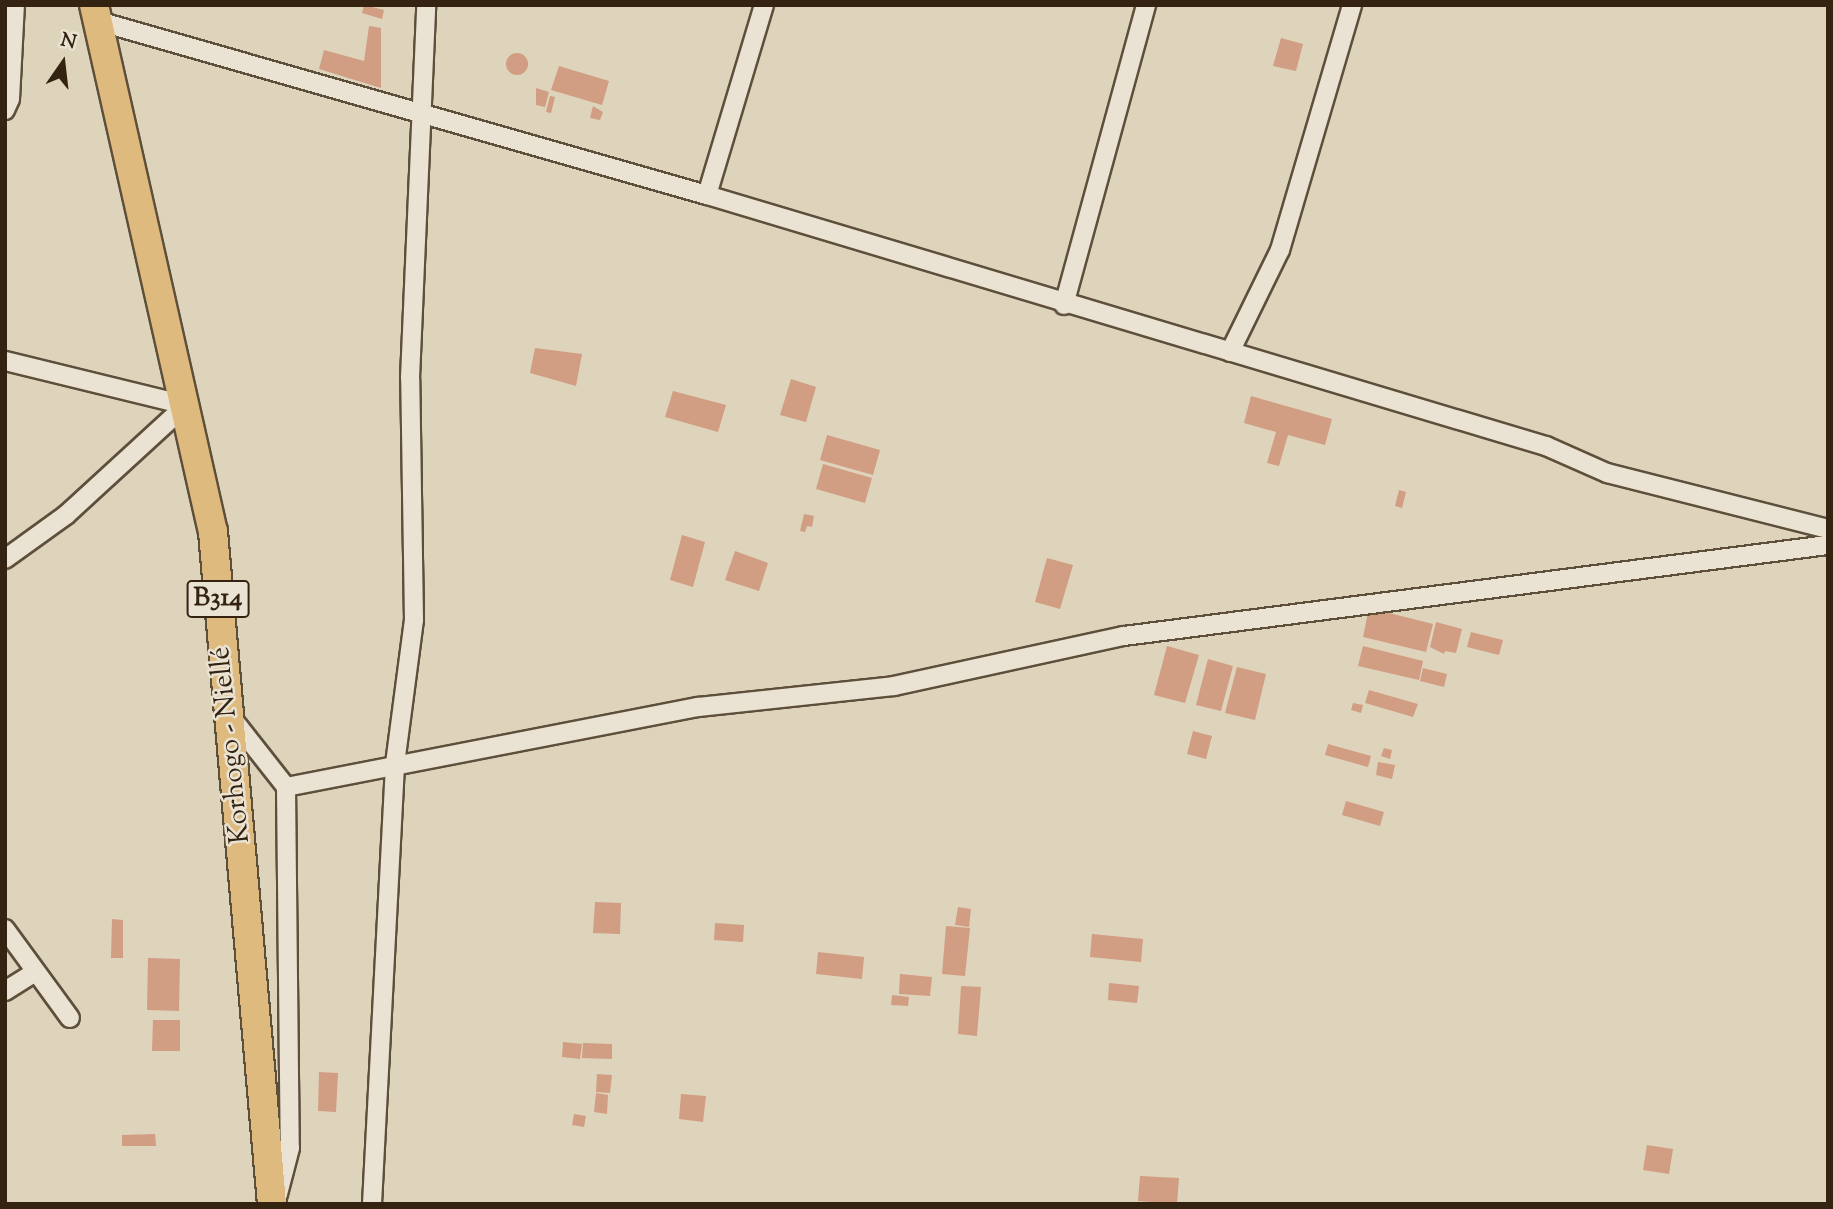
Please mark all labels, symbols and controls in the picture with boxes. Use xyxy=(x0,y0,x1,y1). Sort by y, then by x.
text: N xyxy=(58,27,79,57)
north arrow xyxy=(28,28,98,98)
road number: B314 xyxy=(186,576,249,622)
street label: Korhogo - Niellé xyxy=(204,645,258,845)

